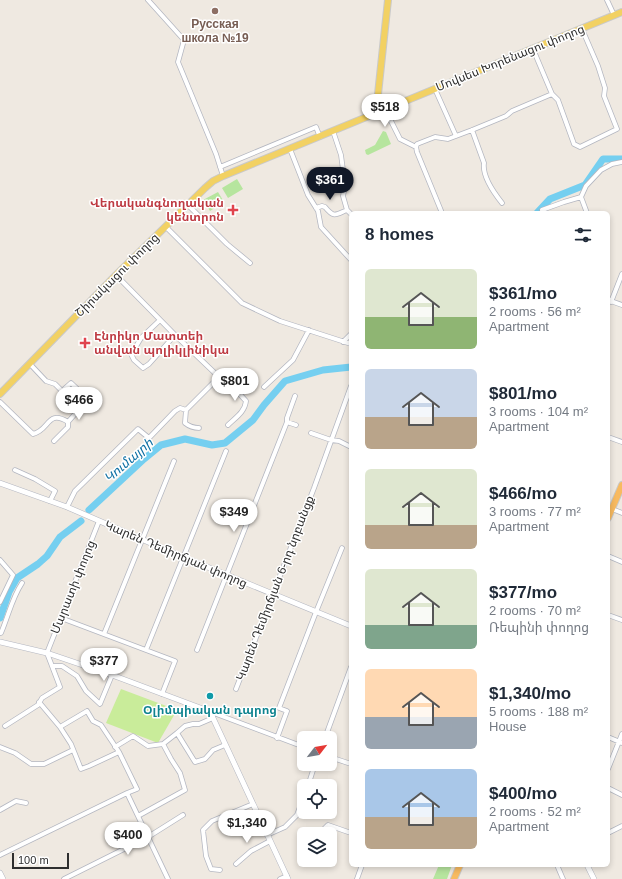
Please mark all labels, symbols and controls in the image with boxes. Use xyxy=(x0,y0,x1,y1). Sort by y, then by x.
marker: Русская школа №19 xyxy=(210,6,220,16)
place label: Русская школа №19 xyxy=(181,17,249,45)
street label: Մովսես Խորենացու փողոց xyxy=(434,22,586,94)
pin: $518 xyxy=(361,94,409,128)
text: $518 xyxy=(371,99,399,114)
pin: $361 xyxy=(306,167,354,201)
text: $361 xyxy=(316,172,344,187)
place label: Վերականգնողական կենտրոն xyxy=(90,196,224,224)
marker: Վերականգնողական կենտրոն xyxy=(227,204,239,216)
icon: filters xyxy=(572,224,594,246)
text: 8 homes xyxy=(365,225,434,244)
street label: Շիրակացու փողոց xyxy=(72,230,162,320)
text: $361/mo xyxy=(489,284,557,303)
icon: home xyxy=(397,285,445,333)
text: 2 rooms · 56 m² xyxy=(489,304,581,319)
text: Apartment xyxy=(489,319,549,334)
place label: Էնրիկո Մատտեի անվան պոլիկլինիկա xyxy=(94,329,229,357)
marker: Էնրիկո Մատտեի անվան պոլիկլինիկա xyxy=(79,337,91,349)
pin: $801 xyxy=(211,368,259,402)
text: $801 xyxy=(221,373,249,388)
text: $801/mo xyxy=(489,384,557,403)
icon: home xyxy=(397,385,445,433)
pin: $466 xyxy=(55,387,103,421)
text: $466 xyxy=(65,392,93,407)
text: 3 rooms · 104 m² xyxy=(489,404,588,419)
text: Apartment xyxy=(489,419,549,434)
water label: Կումայրի xyxy=(101,435,157,486)
text: $466/mo xyxy=(489,484,557,503)
icon: home xyxy=(397,485,445,533)
street label: Կարեն Դեմիրճյան 6-րդ նրբանցք xyxy=(233,493,317,683)
pin: $349 xyxy=(210,499,258,533)
text: $349 xyxy=(220,504,248,519)
text: 3 rooms · 77 m² xyxy=(489,504,581,519)
street label: Կարեն Դեմիրճյան փողոց xyxy=(103,518,249,590)
text: Apartment xyxy=(489,519,549,534)
street label: Մարատի փողոց xyxy=(48,538,98,636)
text: $377/mo xyxy=(489,583,557,602)
icon: home xyxy=(397,585,445,633)
text: 2 rooms · 70 m² xyxy=(489,603,581,618)
text: Ռեպինի փողոց xyxy=(489,620,589,635)
pin: $377 xyxy=(80,648,128,682)
text: $377 xyxy=(90,653,118,668)
text: $1,340/mo xyxy=(489,684,571,703)
icon: home xyxy=(397,685,445,733)
marker: Օլիմպիական դպրոց xyxy=(205,691,215,701)
place label: Օլիմպիական դպրոց xyxy=(143,703,277,717)
text: 5 rooms · 188 m² xyxy=(489,704,588,719)
text: House xyxy=(489,719,527,734)
north arrow xyxy=(297,731,337,771)
map controls xyxy=(297,731,337,867)
button: locate xyxy=(297,779,337,819)
text: $400/mo xyxy=(489,784,557,803)
icon: home xyxy=(397,785,445,833)
text: 2 rooms · 52 m² xyxy=(489,804,581,819)
pin: $1,340 xyxy=(214,810,280,844)
text: $1,340 xyxy=(227,815,267,830)
text: Apartment xyxy=(489,819,549,834)
pin: $400 xyxy=(104,822,152,856)
text: $400 xyxy=(114,827,142,842)
button: layers xyxy=(297,827,337,867)
scale bar xyxy=(12,851,69,870)
text: 100 m xyxy=(18,854,49,866)

